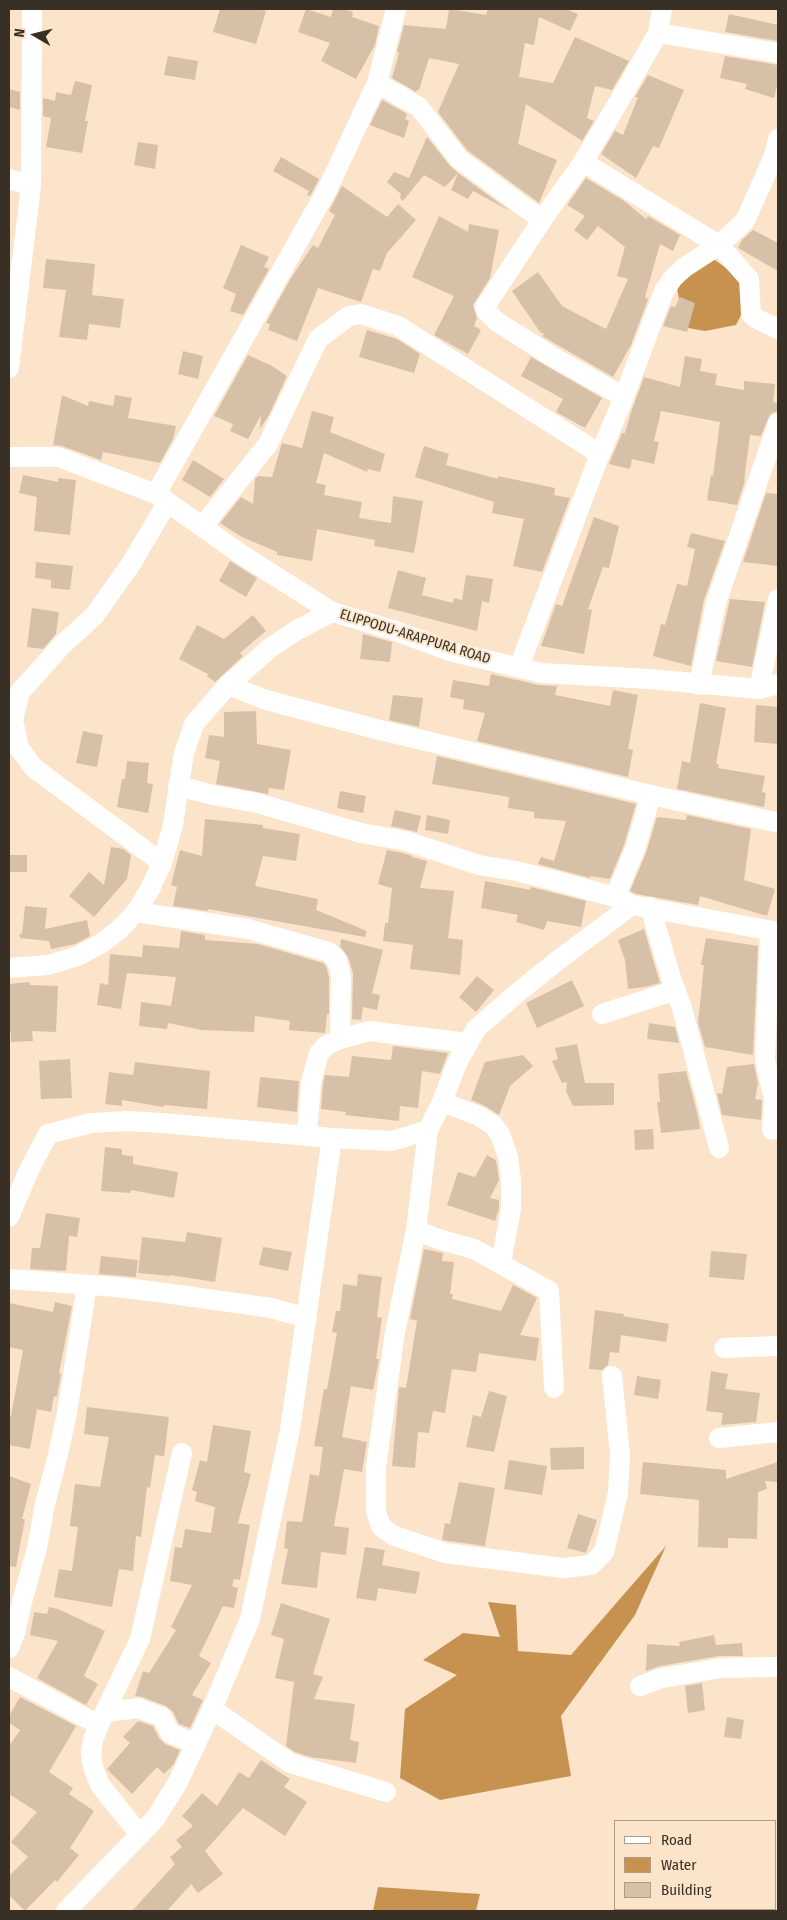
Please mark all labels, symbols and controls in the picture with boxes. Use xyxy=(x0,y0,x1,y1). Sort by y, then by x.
north arrow xyxy=(10,10,60,60)
text: N xyxy=(11,28,29,38)
street label: ELIPPODU-ARAPPURA ROAD xyxy=(338,606,492,668)
legend xyxy=(614,1820,777,1910)
text: Road xyxy=(661,1831,692,1849)
text: Water xyxy=(661,1856,696,1874)
text: Building xyxy=(661,1881,712,1899)

